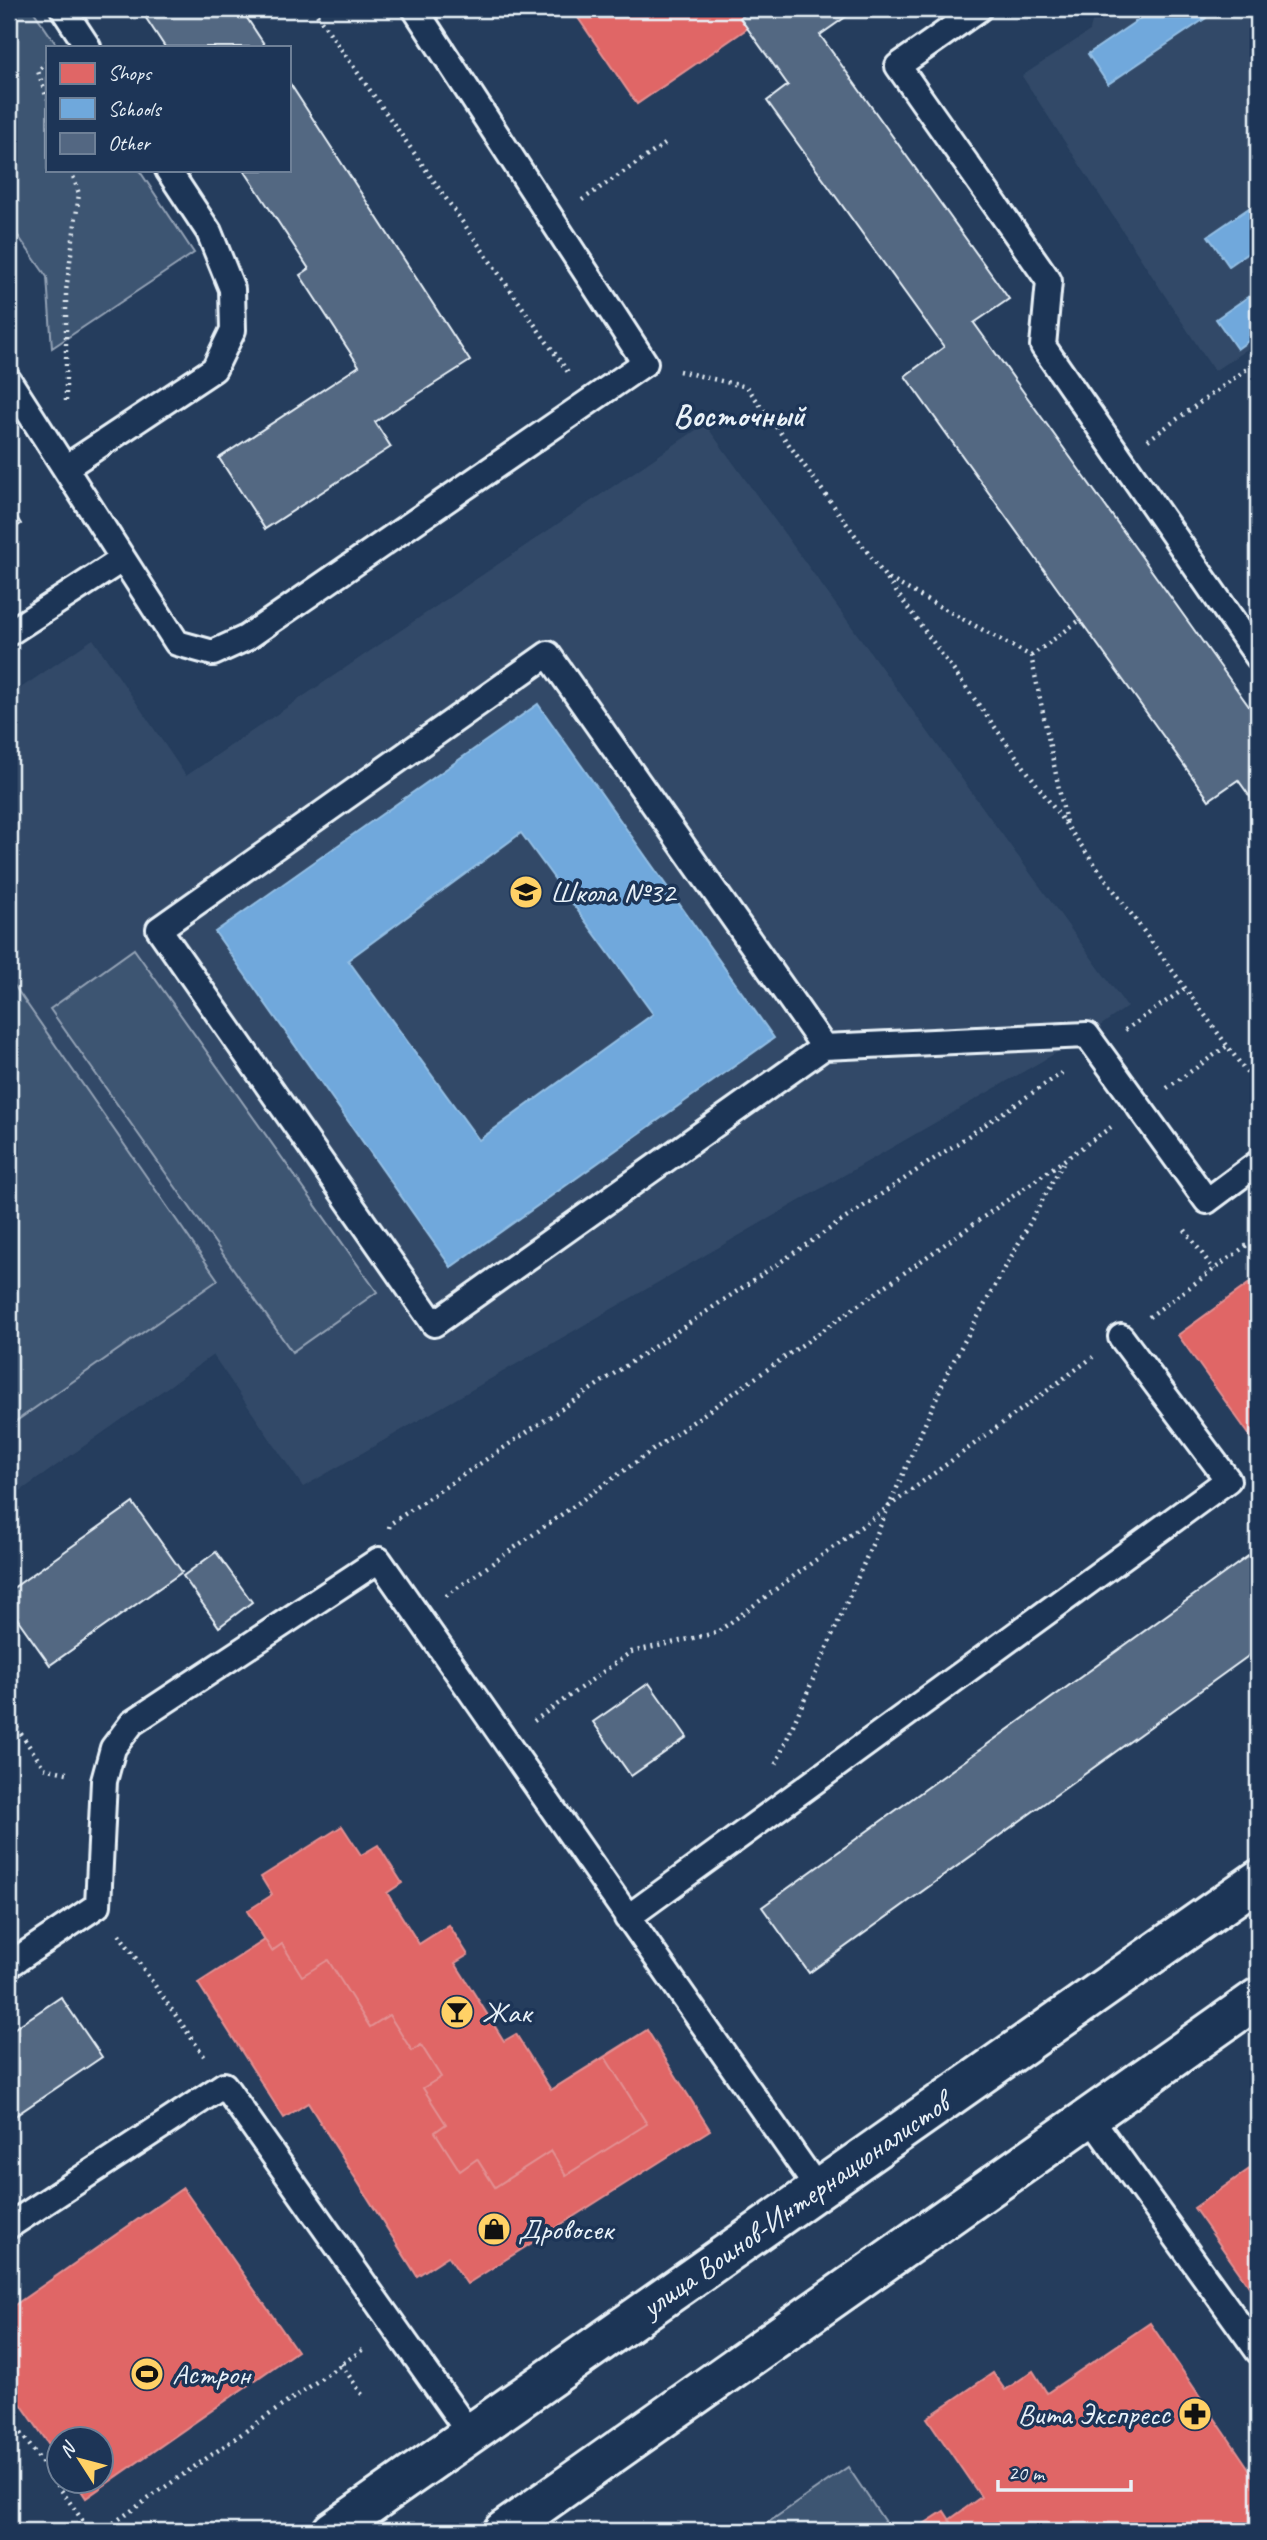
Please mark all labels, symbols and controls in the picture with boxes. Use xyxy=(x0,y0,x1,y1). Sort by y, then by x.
legend xyxy=(46,46,290,172)
text: Shops xyxy=(108,60,153,86)
text: Schools xyxy=(108,96,162,122)
text: Other xyxy=(108,130,151,156)
district label: Восточный xyxy=(673,395,807,436)
school or university icon: Школа №32 xyxy=(507,873,545,911)
place label: Школа №32 xyxy=(550,873,678,911)
bar icon: Жак xyxy=(438,1993,476,2031)
place label: Жак xyxy=(482,1993,534,2031)
street label: улица Воинов-Интернационалистов xyxy=(632,2080,962,2327)
shop icon: Дровосек xyxy=(475,2210,513,2248)
place label: Дровосек xyxy=(518,2210,616,2248)
sports icon: Астрон xyxy=(128,2355,166,2393)
place label: Астрон xyxy=(172,2355,252,2393)
place label: Вита Экспресс xyxy=(1018,2395,1171,2433)
pharmacy icon: Вита Экспресс xyxy=(1176,2395,1214,2433)
north arrow xyxy=(46,2424,116,2494)
text: N xyxy=(54,2436,82,2462)
scale bar xyxy=(998,2449,1130,2493)
text: 20 m xyxy=(1008,2460,1046,2486)

